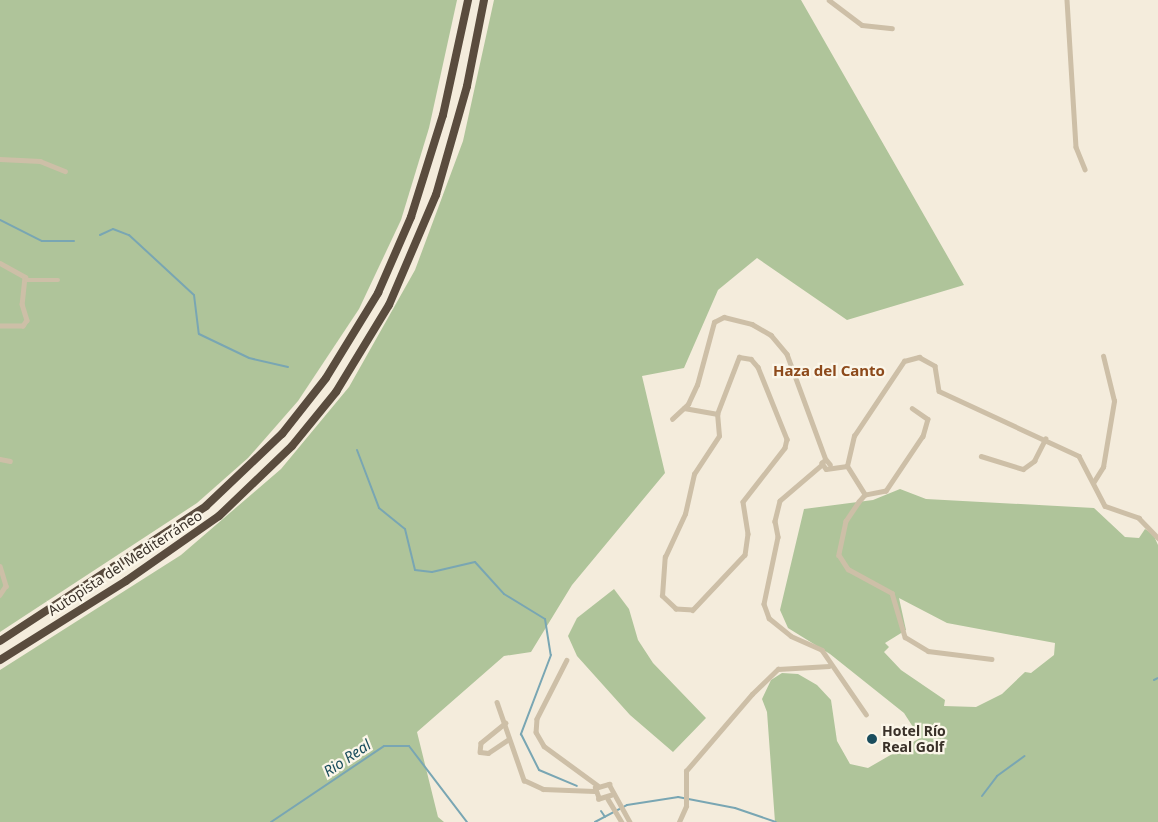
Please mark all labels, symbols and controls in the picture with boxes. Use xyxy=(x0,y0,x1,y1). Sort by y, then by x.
district label: Haza del Canto xyxy=(773,362,885,380)
street label: Autopista del Mediterráneo xyxy=(45,507,205,619)
place label: Hotel Río Real Golf xyxy=(882,723,946,756)
marker: Hotel Río Real Golf xyxy=(866,733,878,745)
water label: Rio Real xyxy=(320,736,374,780)

